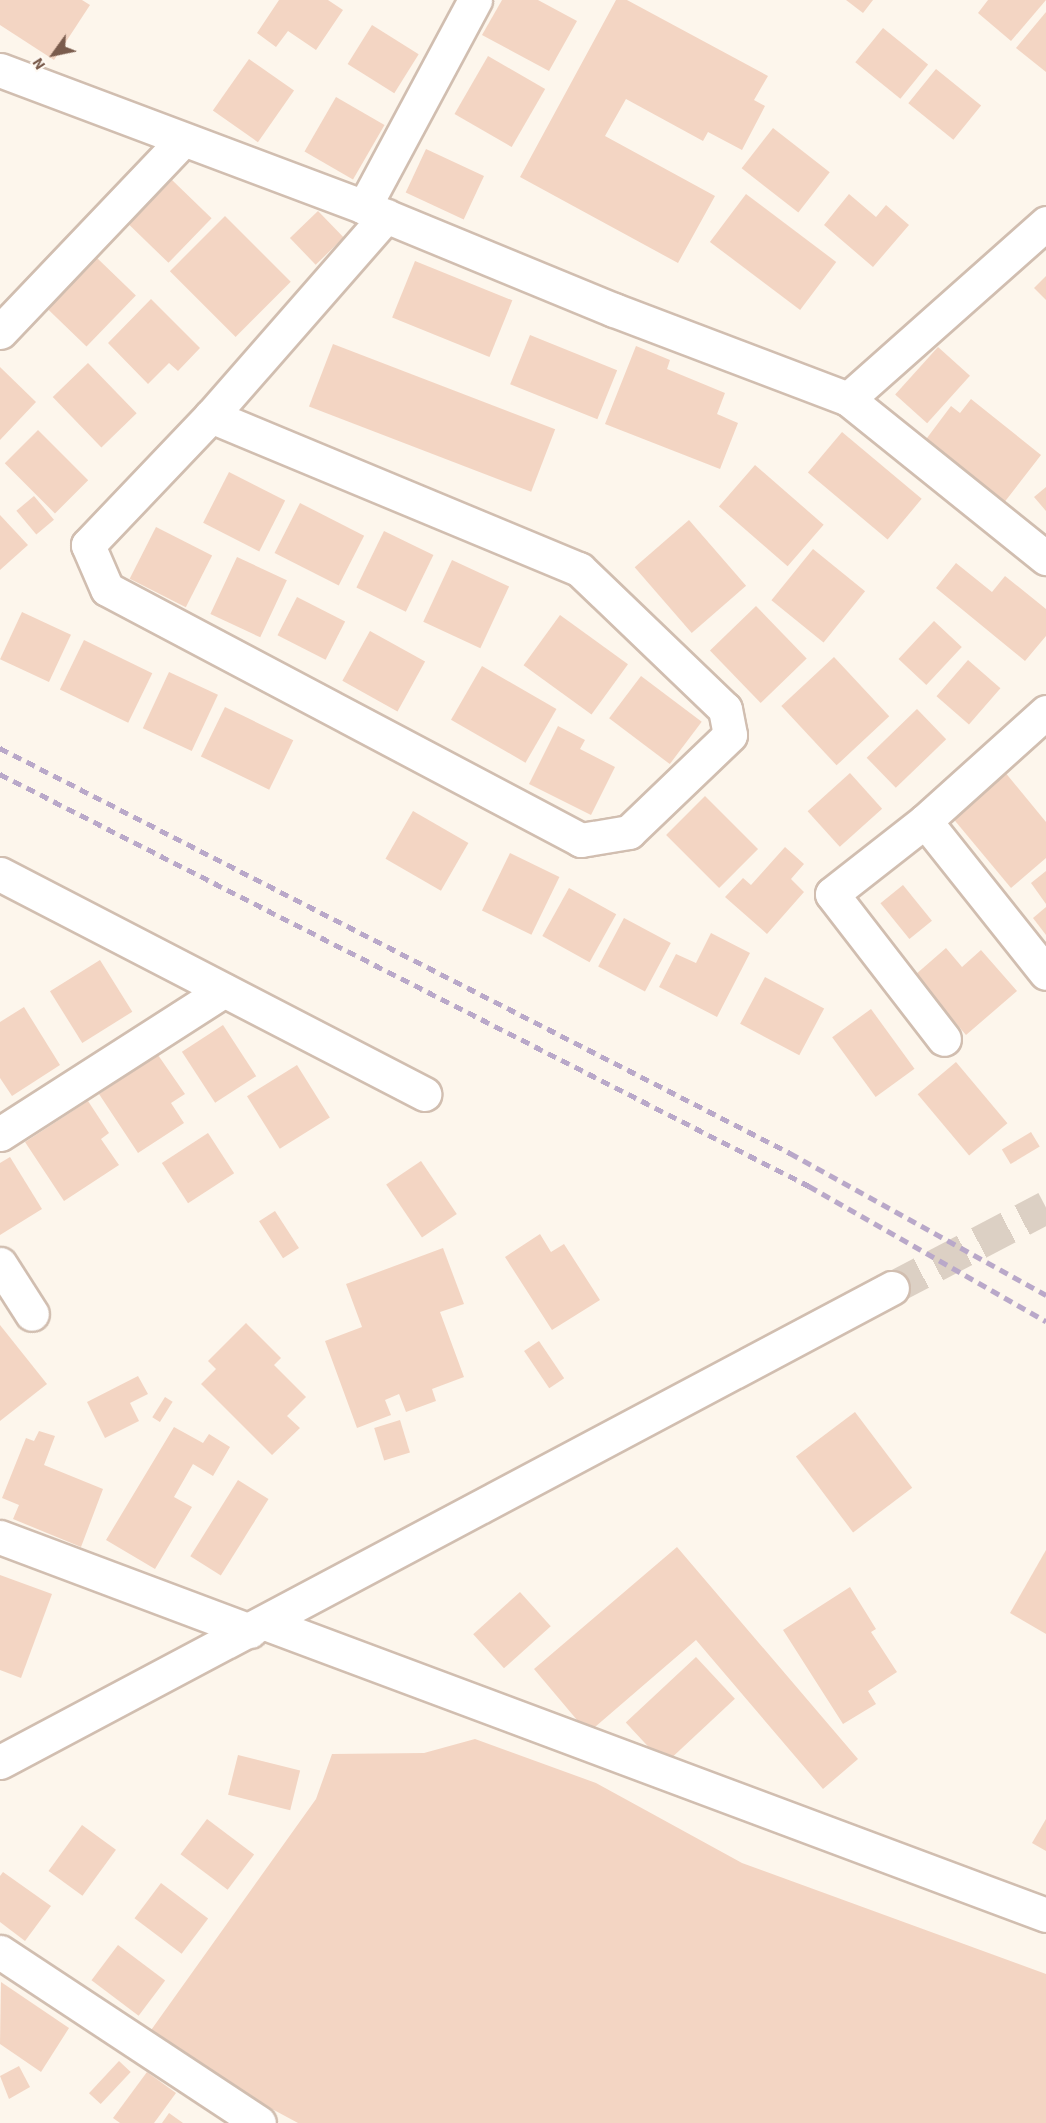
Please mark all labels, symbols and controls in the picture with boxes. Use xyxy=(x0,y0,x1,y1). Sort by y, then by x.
north arrow xyxy=(24,24,84,84)
text: N xyxy=(27,53,51,74)

